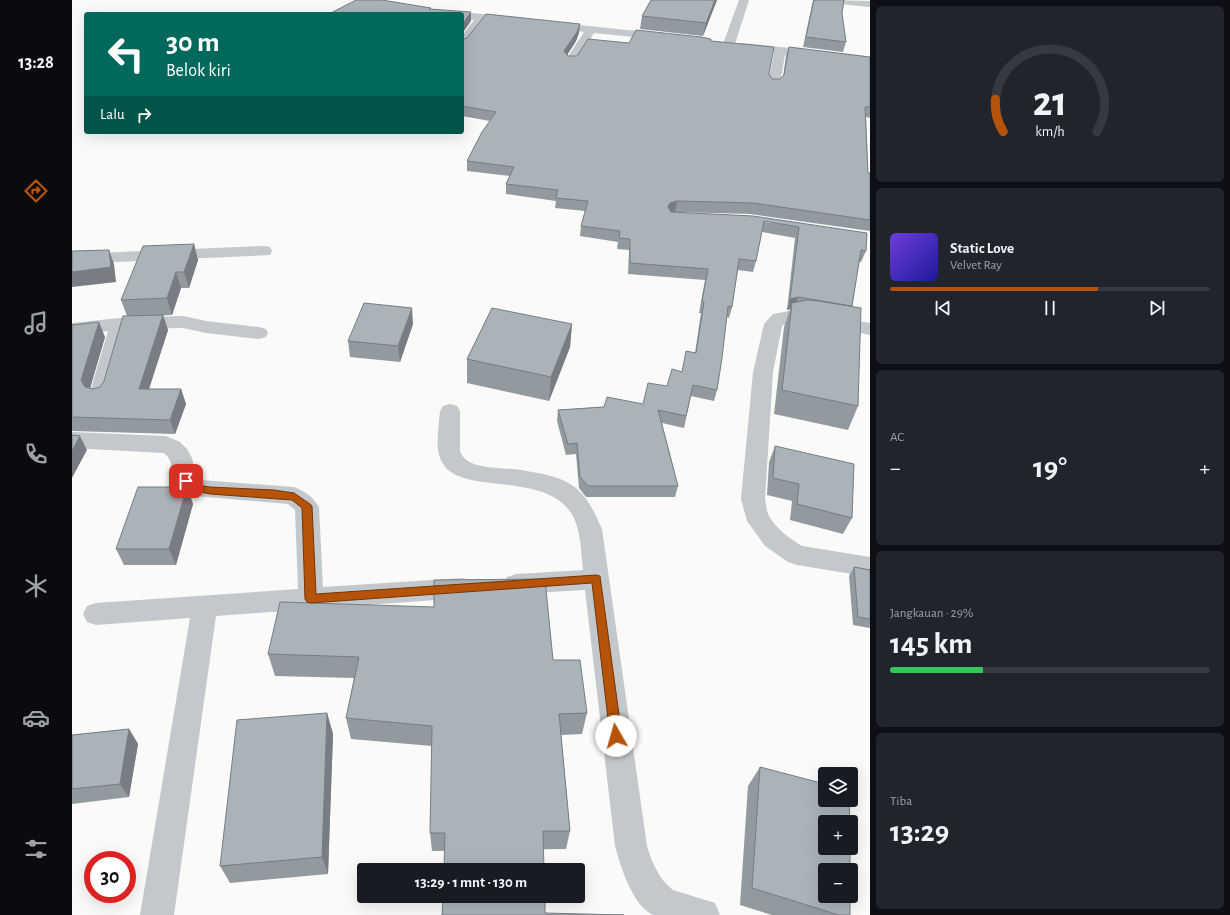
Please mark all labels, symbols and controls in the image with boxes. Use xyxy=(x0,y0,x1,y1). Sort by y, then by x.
icon: left xyxy=(100,28,152,80)
text: 30 m xyxy=(166,29,219,57)
text: 13:28 xyxy=(18,54,54,72)
text: Belok kiri xyxy=(166,62,231,80)
text: 21 xyxy=(1033,82,1067,123)
icon: right xyxy=(133,104,155,126)
text: Lalu xyxy=(100,107,125,122)
text: km/h xyxy=(1035,124,1065,138)
icon: directions xyxy=(22,177,50,205)
text: Static Love xyxy=(950,241,1014,256)
text: Velvet Ray xyxy=(950,259,1002,272)
icon: previous xyxy=(932,297,954,319)
icon: pause xyxy=(1039,297,1061,319)
icon: next xyxy=(1146,297,1168,319)
icon: music xyxy=(22,309,50,337)
text: AC xyxy=(890,431,904,444)
icon: phone xyxy=(22,440,50,468)
text: 19° xyxy=(1033,453,1067,483)
text: − xyxy=(890,457,901,479)
text: + xyxy=(1199,457,1210,479)
pin xyxy=(169,464,203,498)
icon: arrive xyxy=(175,470,197,492)
icon: climate xyxy=(22,572,50,600)
text: Jangkauan · 29% xyxy=(890,607,974,620)
text: 145 km xyxy=(890,629,972,659)
icon: car xyxy=(22,704,50,732)
position arrow xyxy=(595,715,637,757)
map controls xyxy=(818,767,858,903)
button: layers xyxy=(818,767,858,807)
text: Tiba xyxy=(890,795,912,808)
button: + xyxy=(818,815,858,855)
text: 13:29 xyxy=(890,817,949,847)
icon: filters xyxy=(22,835,50,863)
speed limit sign: 30 xyxy=(84,851,136,903)
button: − xyxy=(818,863,858,903)
text: 13:29 · 1 mnt · 130 m xyxy=(415,875,527,890)

